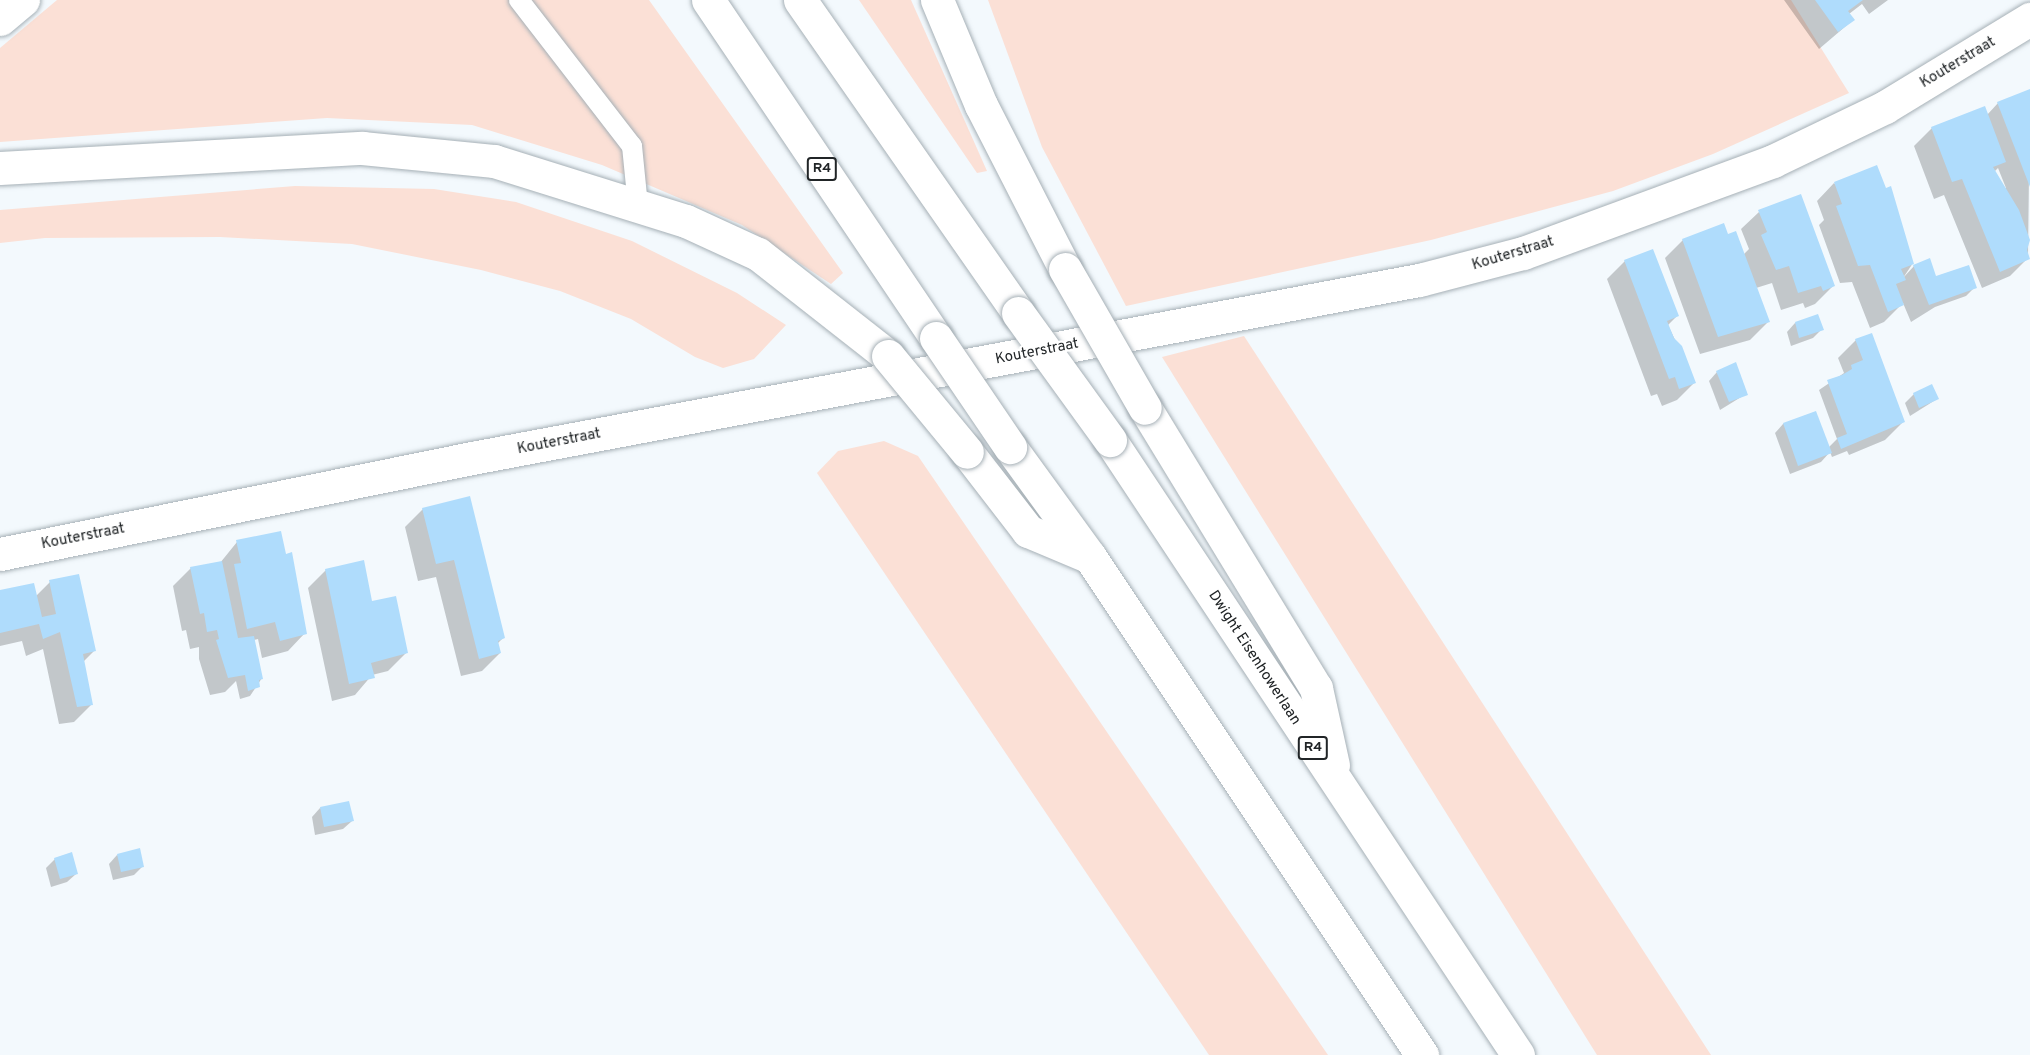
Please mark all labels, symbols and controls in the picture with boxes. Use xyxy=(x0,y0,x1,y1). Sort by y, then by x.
street label: Kouterstraat xyxy=(1917,34,1999,92)
road number: R4 xyxy=(806,158,838,180)
street label: Kouterstraat xyxy=(1470,233,1556,275)
street label: Kouterstraat xyxy=(994,335,1080,369)
street label: Kouterstraat xyxy=(516,425,602,459)
street label: Kouterstraat xyxy=(40,520,126,554)
street label: Dwight Eisenhowerlaan xyxy=(1204,587,1304,729)
road number: R4 xyxy=(1296,737,1330,759)

